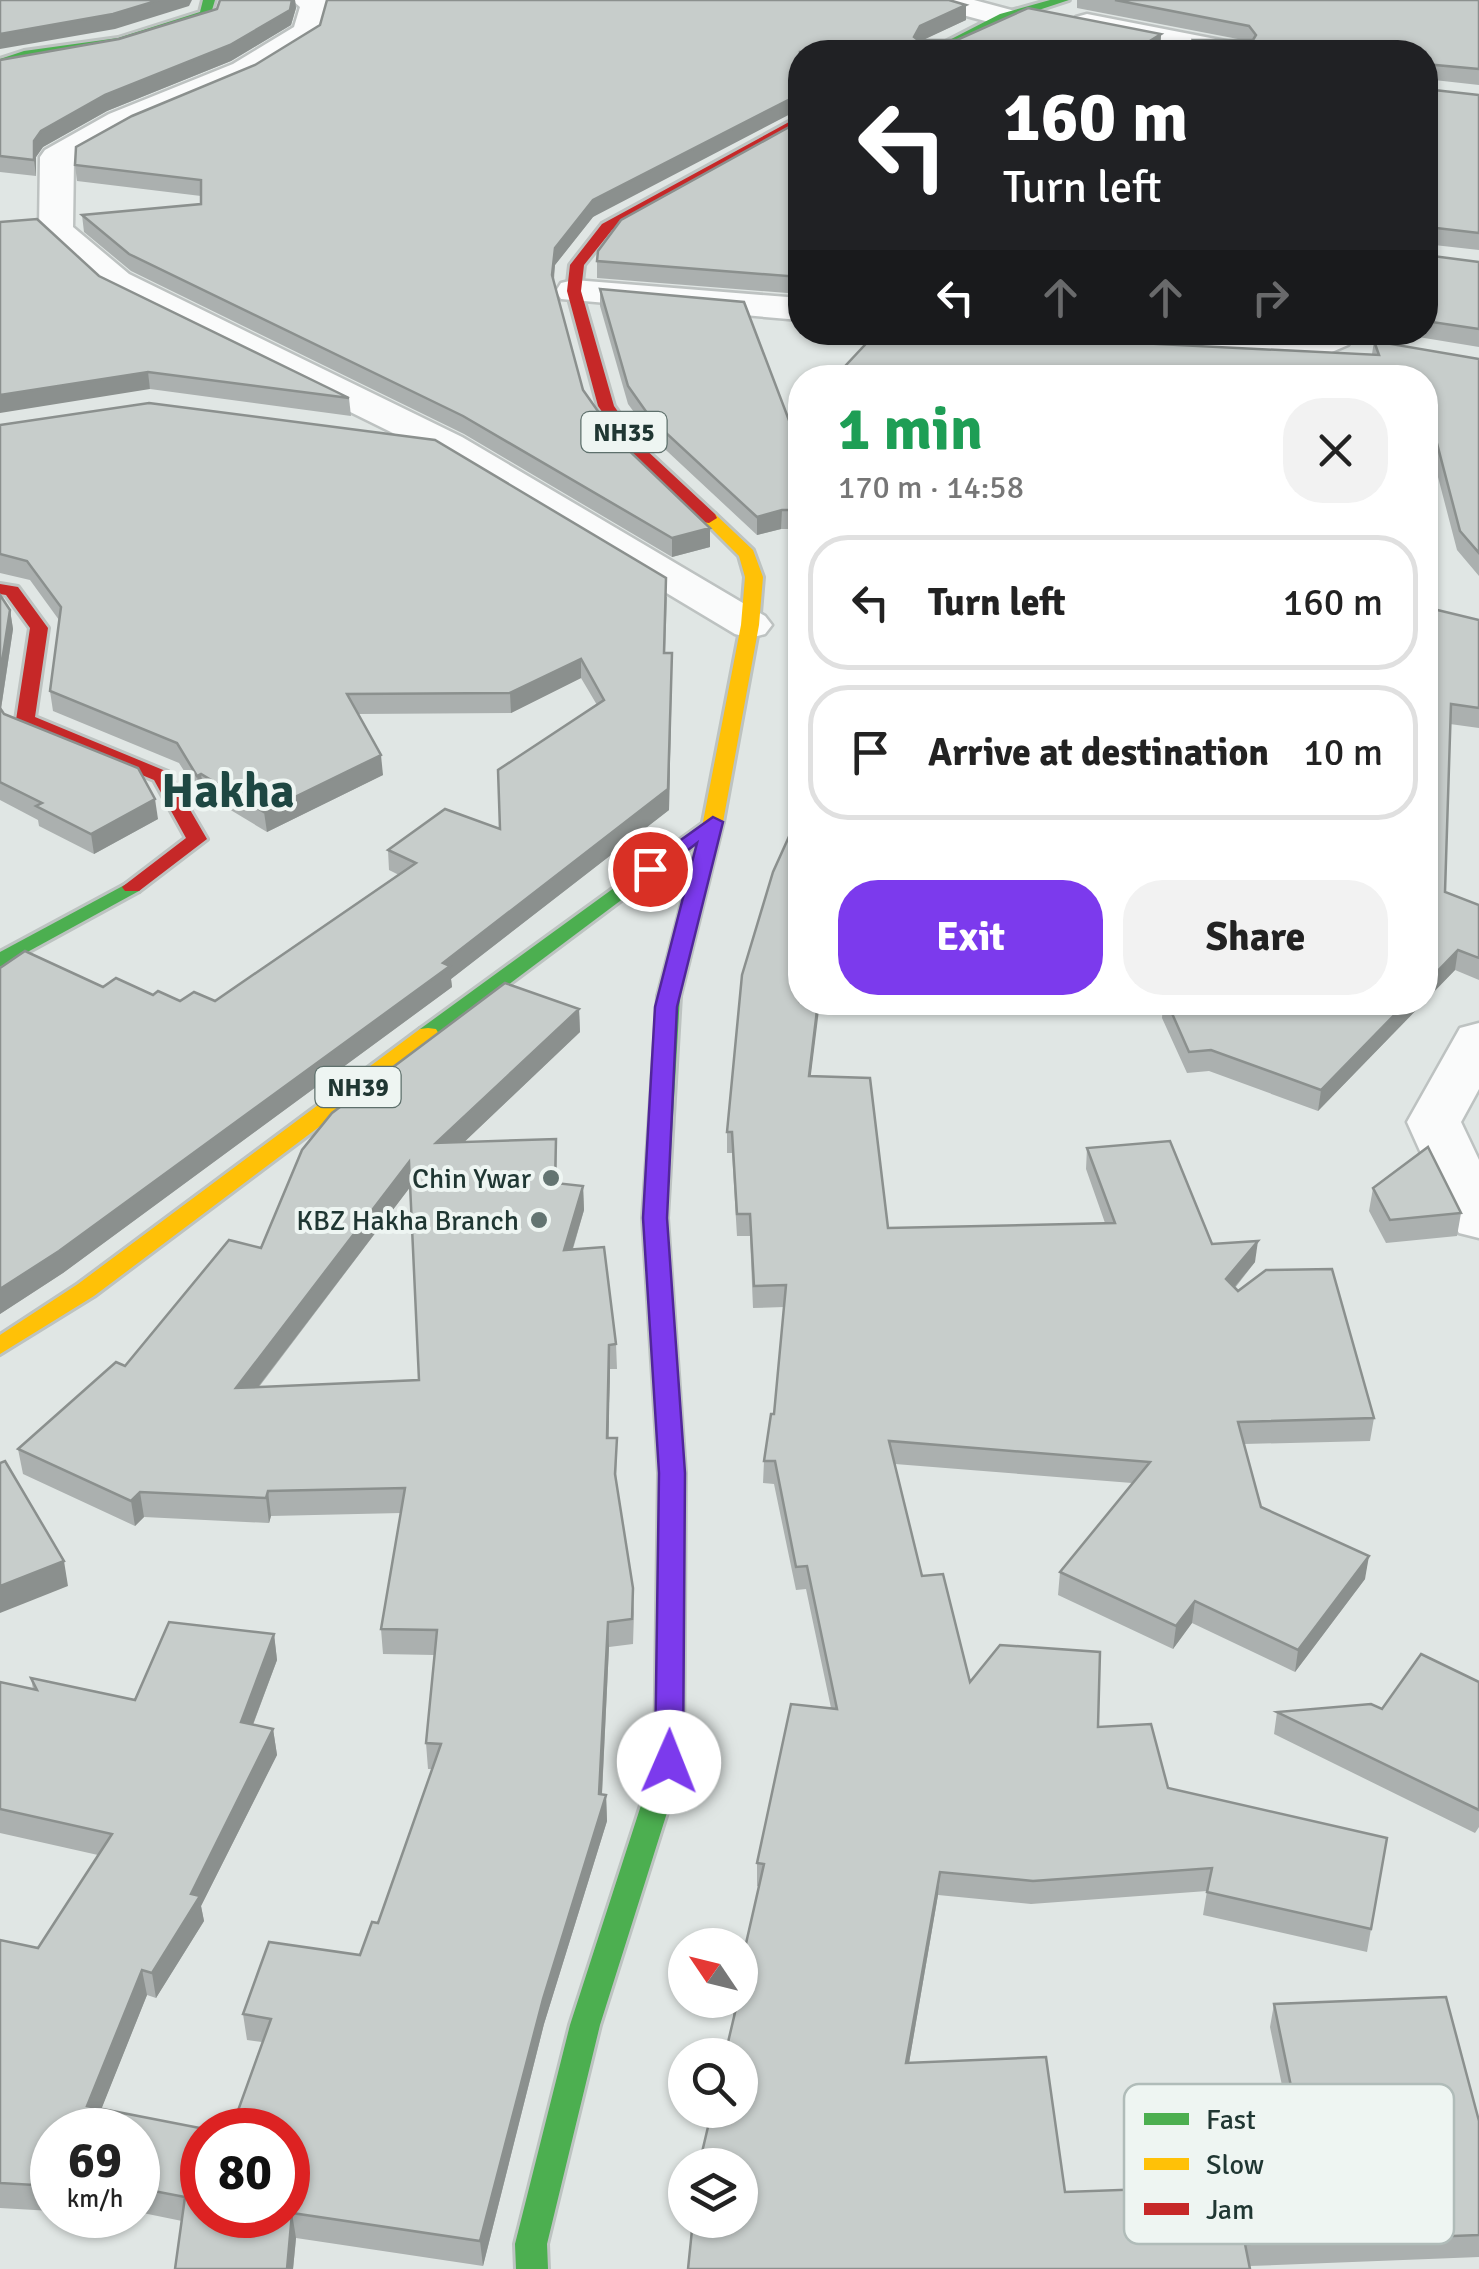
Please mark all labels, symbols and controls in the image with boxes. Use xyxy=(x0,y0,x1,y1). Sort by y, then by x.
text: 160 m xyxy=(1003,74,1188,160)
icon: left xyxy=(838,80,968,210)
text: Turn left xyxy=(1003,160,1162,215)
icon: left xyxy=(928,270,983,325)
icon: ahead xyxy=(1033,270,1088,325)
icon: ahead xyxy=(1138,270,1193,325)
icon: right xyxy=(1243,270,1298,325)
text: 1 min xyxy=(838,393,983,467)
button: close xyxy=(1283,398,1388,503)
road number: NH35 xyxy=(582,412,666,452)
text: 170 m · 14:58 xyxy=(838,468,1024,507)
icon: left xyxy=(843,575,898,630)
text: Turn left xyxy=(928,579,1066,626)
text: 160 m xyxy=(1283,579,1383,626)
icon: arrive xyxy=(843,725,898,780)
text: Arrive at destination xyxy=(928,729,1269,776)
text: 10 m xyxy=(1303,729,1383,776)
district label: Hakha xyxy=(161,762,295,821)
pin xyxy=(608,827,693,912)
icon: arrive xyxy=(623,842,678,897)
button: Exit xyxy=(838,880,1103,995)
button: Share xyxy=(1123,880,1388,995)
road number: NH39 xyxy=(316,1067,400,1107)
place label: Chin Ywar xyxy=(412,1162,532,1196)
marker: Chin Ywar xyxy=(540,1167,562,1189)
place label: KBZ Hakha Branch xyxy=(296,1204,519,1238)
marker: KBZ Hakha Branch xyxy=(528,1209,550,1231)
position arrow xyxy=(617,1710,721,1814)
north arrow xyxy=(668,1928,758,2018)
map controls xyxy=(668,1928,758,2238)
button: search xyxy=(668,2038,758,2128)
legend xyxy=(1124,2084,1454,2244)
text: Fast xyxy=(1206,2103,1256,2137)
speed limit sign: 80 xyxy=(180,2108,310,2238)
text: 69 xyxy=(68,2130,122,2192)
button: layers xyxy=(668,2148,758,2238)
text: Slow xyxy=(1206,2148,1264,2182)
text: km/h xyxy=(67,2183,123,2214)
text: Jam xyxy=(1206,2193,1254,2227)

